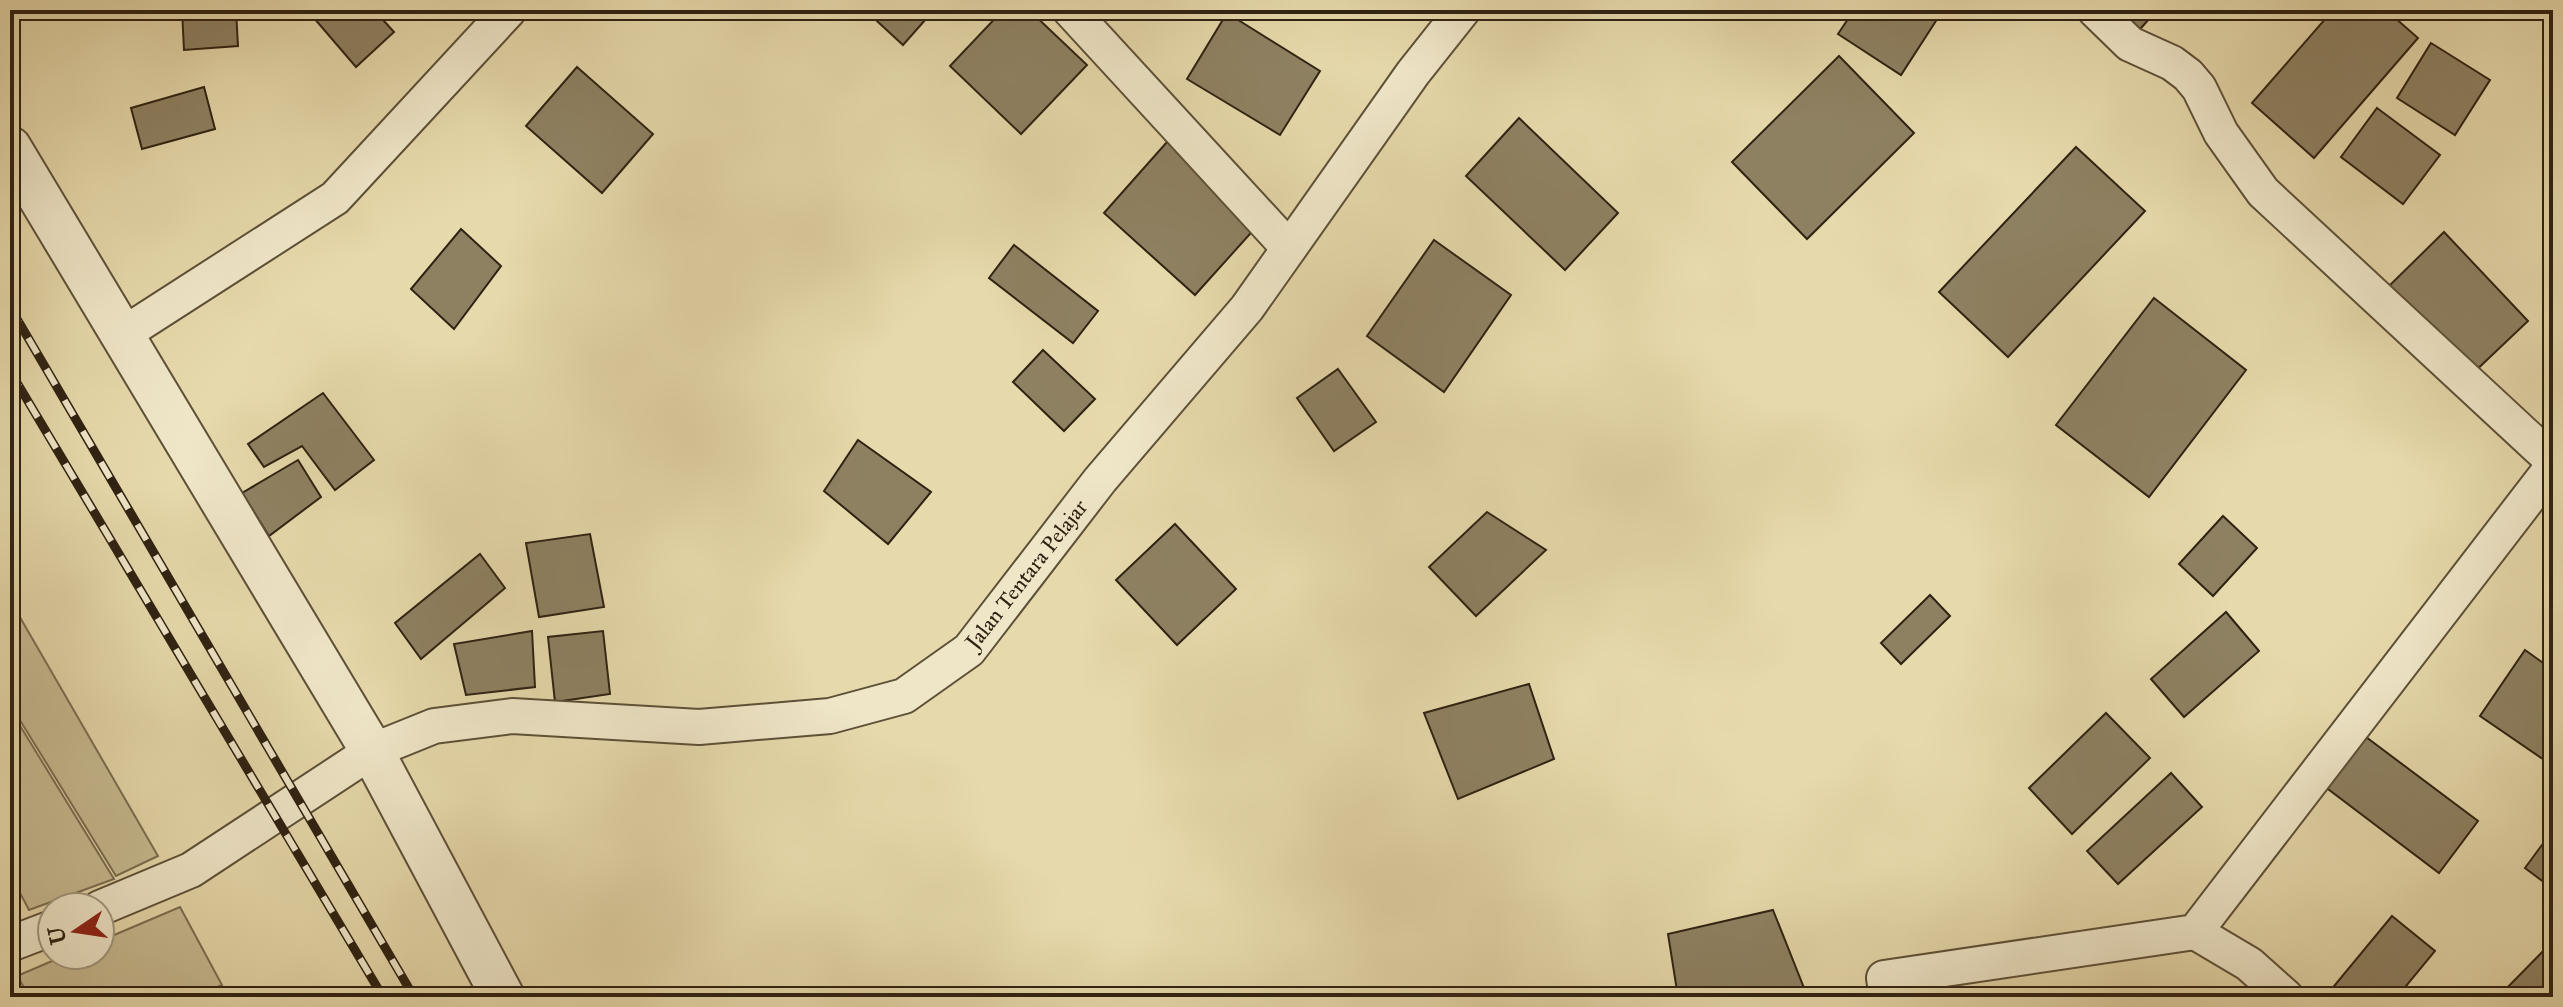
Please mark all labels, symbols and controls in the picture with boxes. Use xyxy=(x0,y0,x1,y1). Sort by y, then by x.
street label: Jalan Tentara Pelajar xyxy=(958,493,1094,656)
north arrow xyxy=(36,891,116,971)
text: U xyxy=(42,923,72,947)

